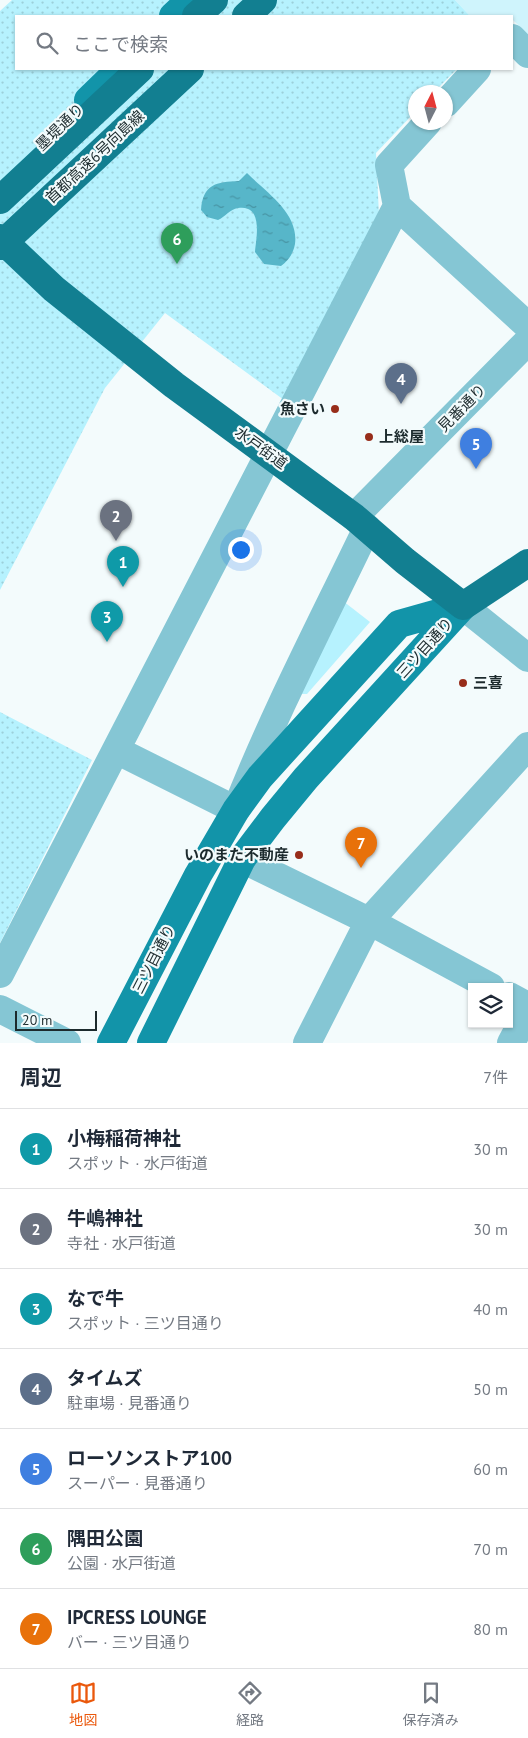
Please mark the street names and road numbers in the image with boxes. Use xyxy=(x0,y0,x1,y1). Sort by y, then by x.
street label: 墨堤通り xyxy=(31,99,88,154)
street label: 首都高速6号向島線 xyxy=(41,106,148,207)
street label: 見番通り xyxy=(434,380,490,436)
street label: 水戸街道 xyxy=(231,422,291,473)
street label: 三ツ目通り xyxy=(392,613,457,682)
street label: 三ツ目通り xyxy=(128,921,179,997)

